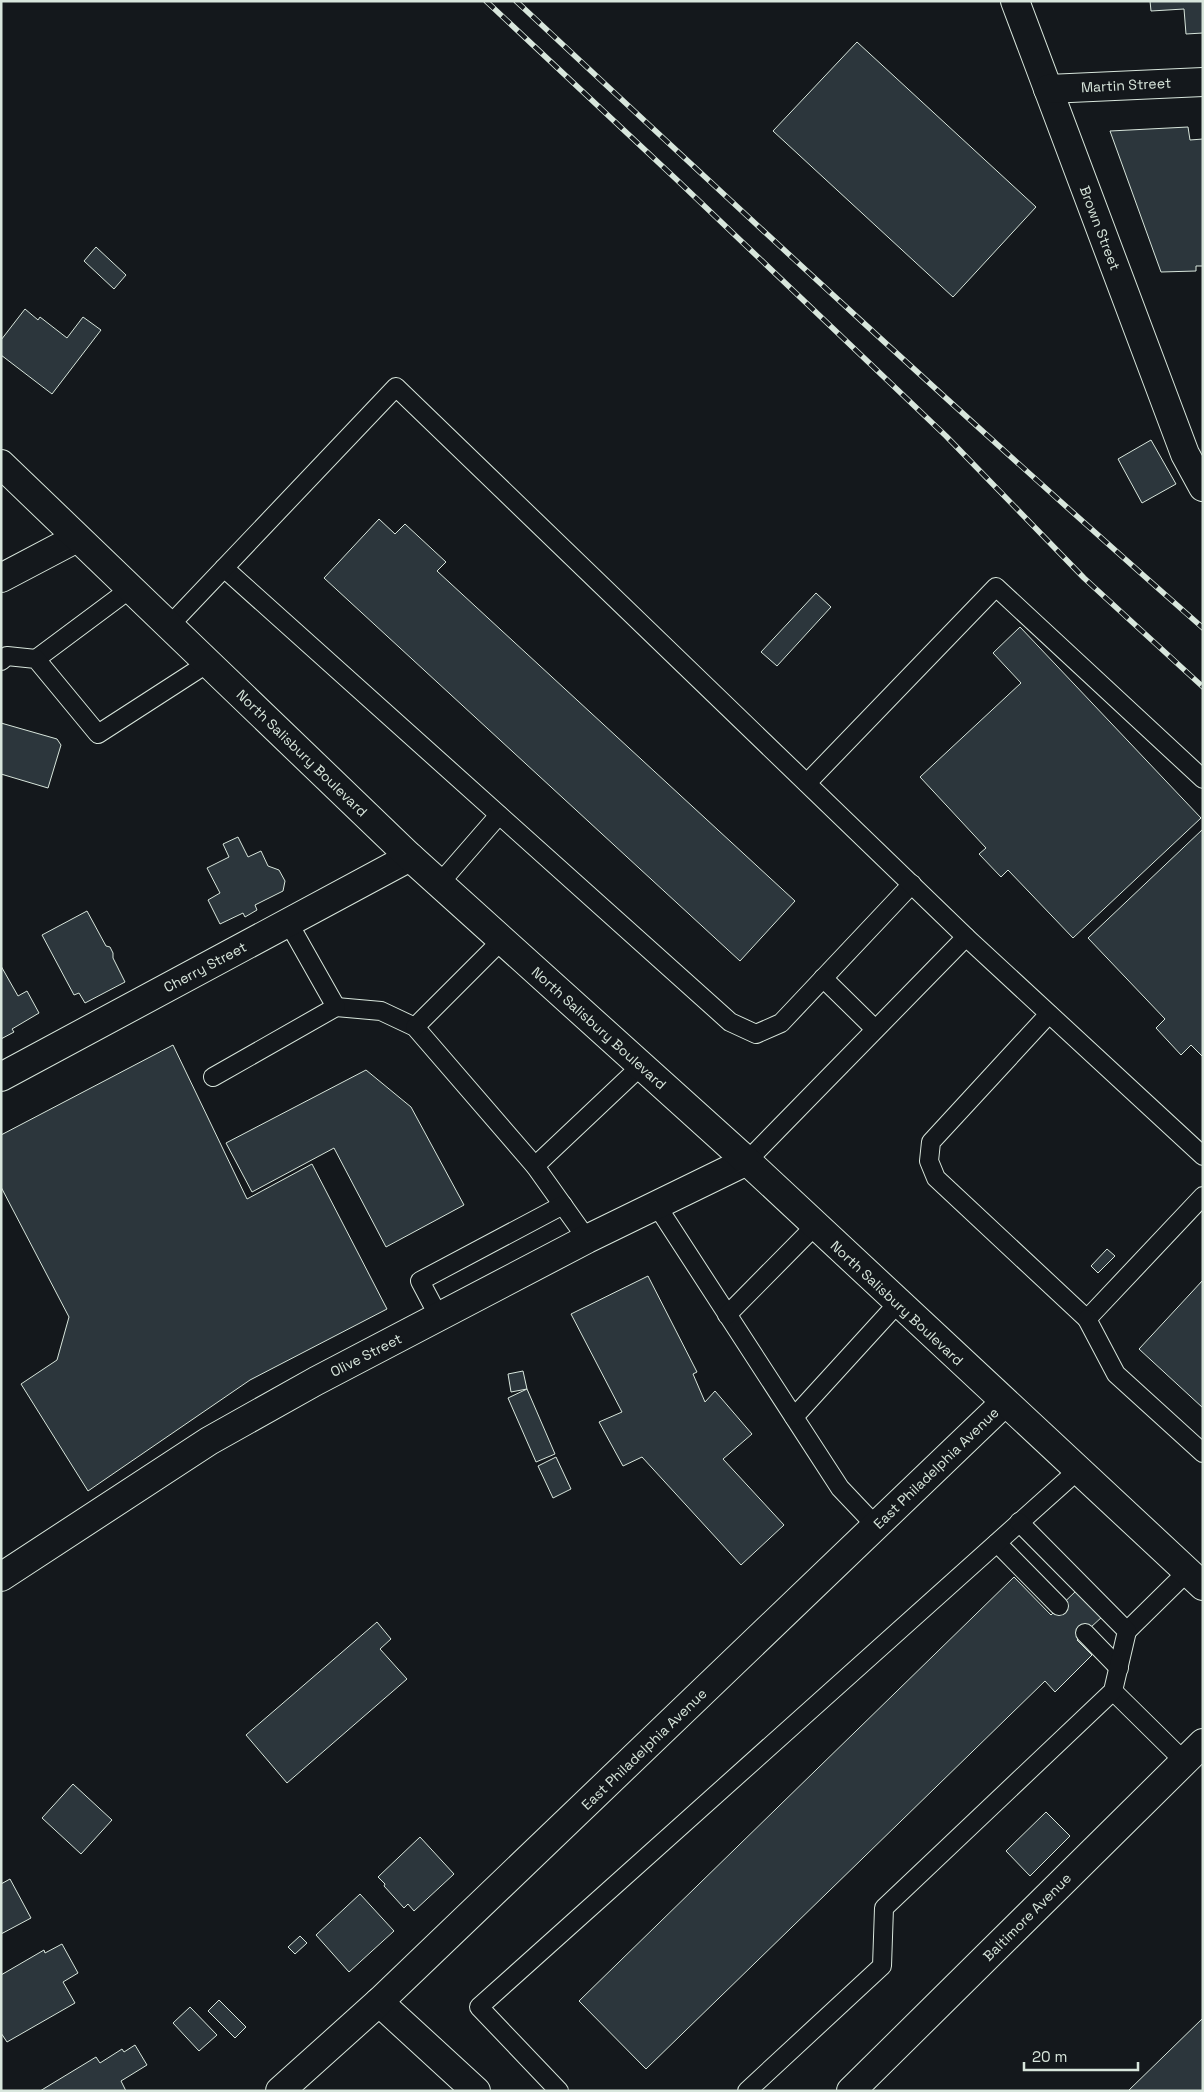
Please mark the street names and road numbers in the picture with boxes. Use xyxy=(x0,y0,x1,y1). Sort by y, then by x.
street label: Martin Street xyxy=(1080,74,1172,96)
street label: Brown Street xyxy=(1076,183,1124,273)
street label: North Salisbury Boulevard xyxy=(233,686,371,820)
street label: Cherry Street xyxy=(160,938,250,996)
street label: North Salisbury Boulevard xyxy=(528,963,670,1093)
street label: North Salisbury Boulevard xyxy=(827,1237,967,1369)
street label: Olive Street xyxy=(327,1329,405,1381)
street label: East Philadelphia Avenue xyxy=(869,1403,1003,1533)
street label: East Philadelphia Avenue xyxy=(577,1684,711,1814)
street label: Baltimore Avenue xyxy=(979,1869,1075,1965)

